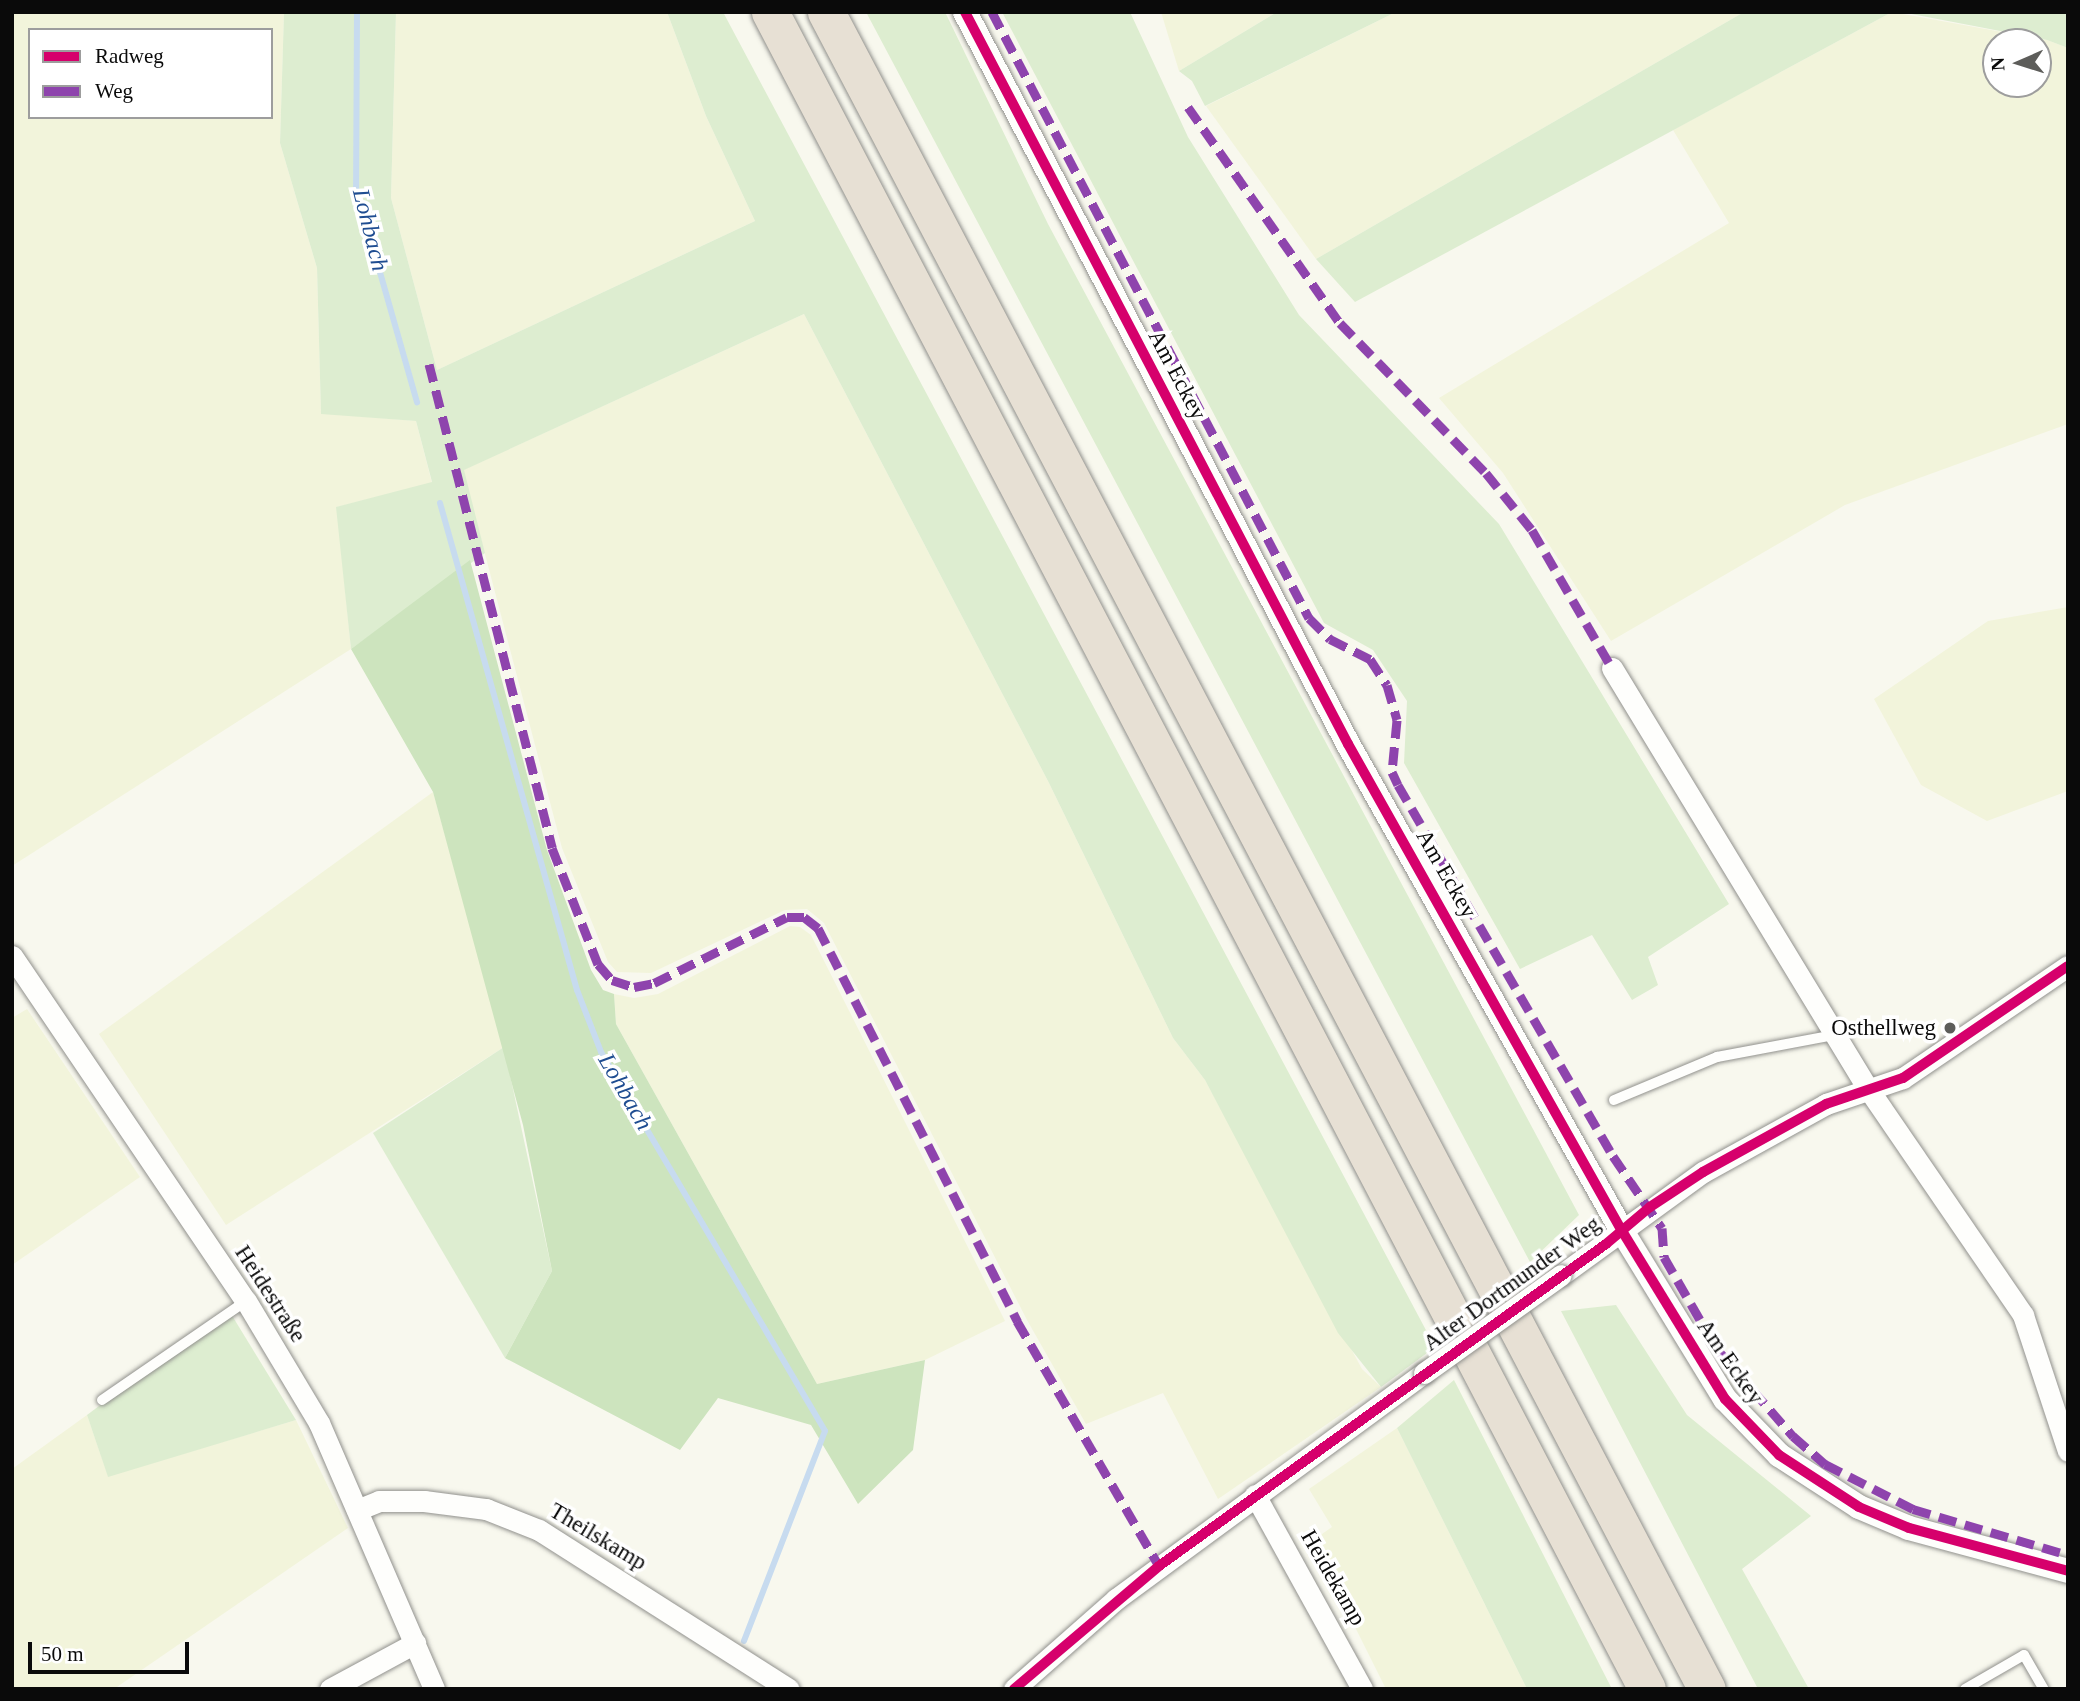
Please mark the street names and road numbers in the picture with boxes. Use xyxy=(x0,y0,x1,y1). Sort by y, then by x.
street label: Am Eckey xyxy=(1142,325,1212,425)
street label: Am Eckey xyxy=(1410,825,1482,923)
street label: Alter Dortmunder Weg xyxy=(1418,1210,1606,1358)
street label: Heidestraße xyxy=(229,1240,311,1348)
street label: Am Eckey xyxy=(1691,1314,1769,1410)
street label: Theilskamp xyxy=(544,1497,652,1577)
street label: Heidekamp xyxy=(1295,1525,1371,1631)

